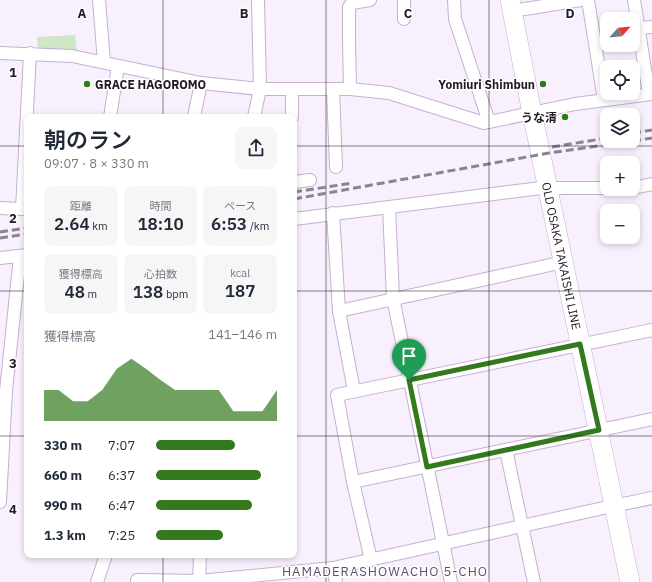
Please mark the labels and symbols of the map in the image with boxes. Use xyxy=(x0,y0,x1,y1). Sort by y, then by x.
text: A xyxy=(78,5,87,22)
text: B xyxy=(240,5,249,22)
text: C xyxy=(404,5,413,22)
text: D xyxy=(565,5,575,22)
north arrow xyxy=(600,12,640,52)
text: 1 xyxy=(9,64,17,81)
place label: GRACE HAGOROMO xyxy=(95,77,206,92)
place label: Yomiuri Shimbun xyxy=(438,77,535,92)
marker: GRACE HAGOROMO xyxy=(82,79,92,89)
marker: Yomiuri Shimbun xyxy=(538,79,548,89)
place label: うな清 xyxy=(521,110,557,125)
marker: うな清 xyxy=(560,112,570,122)
street label: OLD OSAKA TAKAISHI LINE xyxy=(539,181,585,331)
text: 2 xyxy=(9,210,17,227)
pin xyxy=(392,339,426,380)
text: 3 xyxy=(9,355,17,372)
text: 4 xyxy=(9,501,17,518)
district label: HAMADERASHOWACHO 5-CHO xyxy=(282,563,488,580)

